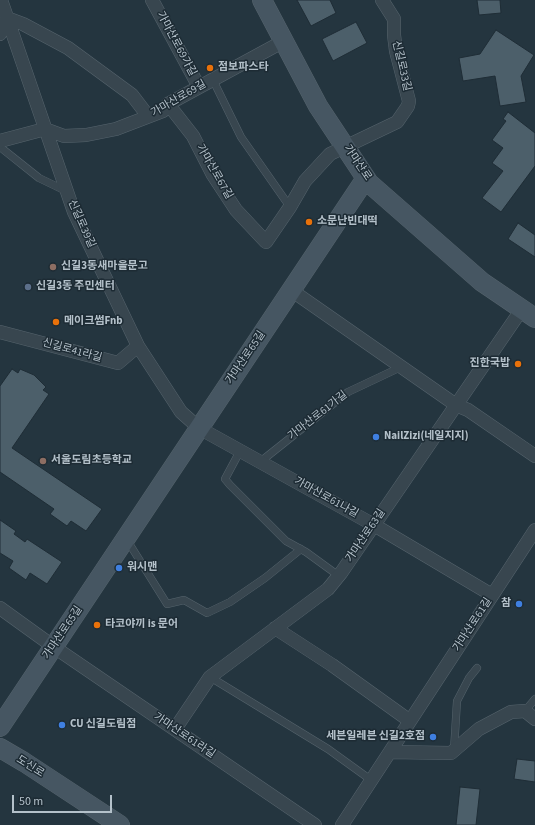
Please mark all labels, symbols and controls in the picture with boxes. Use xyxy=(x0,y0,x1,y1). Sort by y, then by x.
street label: 가마산로69가길 xyxy=(153,9,199,79)
street label: 신길로33길 xyxy=(389,39,413,93)
place label: 점보파스타 xyxy=(218,61,269,75)
marker: 점보파스타 xyxy=(205,63,215,73)
street label: 가마산로69길 xyxy=(149,78,209,120)
street label: 가마산로67길 xyxy=(193,142,235,202)
street label: 가마산로 xyxy=(340,143,374,183)
street label: 신길로39길 xyxy=(65,198,97,250)
place label: 소문난빈대떡 xyxy=(317,215,378,229)
marker: 소문난빈대떡 xyxy=(304,217,314,227)
place label: 신길3동새마을문고 xyxy=(61,260,148,274)
marker: 신길3동새마을문고 xyxy=(48,262,58,272)
place label: 신길3동 주민센터 xyxy=(36,280,115,294)
marker: 신길3동 주민센터 xyxy=(23,282,33,292)
place label: 메이크썸Fnb xyxy=(64,315,123,329)
marker: 메이크썸Fnb xyxy=(51,317,61,327)
street label: 가마산로65길 xyxy=(223,329,269,387)
street label: 신길로41라길 xyxy=(41,337,103,365)
place label: 진한국밥 xyxy=(470,357,510,371)
marker: 진한국밥 xyxy=(513,359,523,369)
street label: 가마산로61가길 xyxy=(286,389,350,443)
place label: NailZizi(네일지지) xyxy=(384,430,468,444)
marker: NailZizi(네일지지) xyxy=(371,432,381,442)
place label: 서울도림초등학교 xyxy=(51,454,132,468)
marker: 서울도림초등학교 xyxy=(38,456,48,466)
street label: 가마산로61나길 xyxy=(291,475,361,521)
street label: 가마산로63길 xyxy=(343,507,389,565)
place label: 워시맨 xyxy=(127,561,157,575)
marker: 워시맨 xyxy=(114,563,124,573)
street label: 가마산로61길 xyxy=(451,596,495,654)
place label: 참 xyxy=(501,597,511,611)
marker: 참 xyxy=(514,599,524,609)
street label: 가마산로65길 xyxy=(40,604,86,662)
place label: 타코야끼 is 문어 xyxy=(105,618,178,632)
marker: 타코야끼 is 문어 xyxy=(92,620,102,630)
street label: 가마산로61라길 xyxy=(151,710,217,762)
place label: CU 신길도림점 xyxy=(70,718,136,732)
marker: CU 신길도림점 xyxy=(57,720,67,730)
place label: 세븐일레븐 신길2호점 xyxy=(326,730,425,744)
marker: 세븐일레븐 신길2호점 xyxy=(428,732,438,742)
street label: 도신로 xyxy=(14,753,46,781)
scale bar xyxy=(14,787,114,813)
text: 50 m xyxy=(19,793,43,810)

